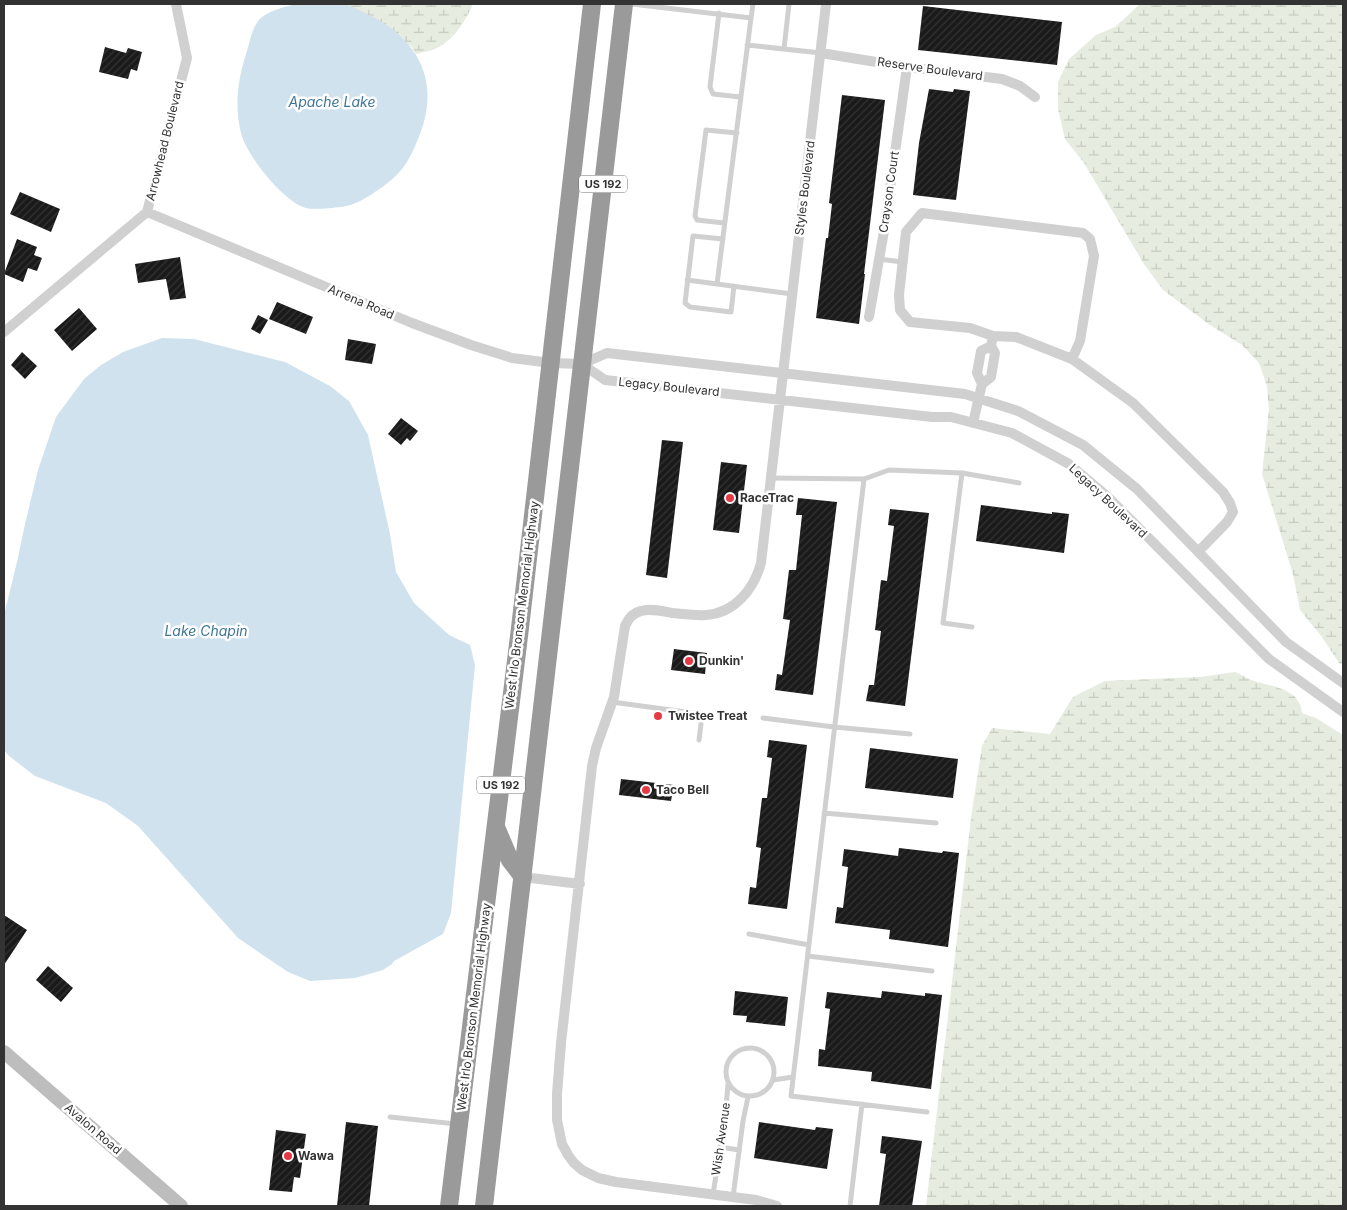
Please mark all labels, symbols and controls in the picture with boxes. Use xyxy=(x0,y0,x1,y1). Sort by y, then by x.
street label: Reserve Boulevard xyxy=(876,54,984,83)
street label: Arrowhead Boulevard xyxy=(142,80,187,202)
water label: Apache Lake xyxy=(287,93,376,110)
street label: Styles Boulevard xyxy=(791,140,818,236)
street label: Crayson Court xyxy=(875,150,902,234)
road number: US 192 xyxy=(579,175,627,192)
street label: Arrena Road xyxy=(326,281,397,322)
street label: Legacy Boulevard xyxy=(618,374,720,399)
street label: Legacy Boulevard xyxy=(1066,461,1151,541)
place label: RaceTrac xyxy=(740,490,794,505)
marker: RaceTrac xyxy=(724,492,736,504)
street label: West Irlo Bronson Memorial Highway xyxy=(501,500,542,710)
water label: Lake Chapin xyxy=(164,622,248,639)
place label: Dunkin' xyxy=(699,653,744,668)
marker: Dunkin' xyxy=(683,655,695,667)
place label: Twistee Treat xyxy=(668,708,748,723)
marker: Twistee Treat xyxy=(652,710,664,722)
road number: US 192 xyxy=(477,776,525,794)
place label: Taco Bell xyxy=(656,782,709,797)
marker: Taco Bell xyxy=(640,784,652,796)
street label: West Irlo Bronson Memorial Highway xyxy=(453,902,494,1112)
street label: Avalon Road xyxy=(62,1100,125,1157)
street label: Wish Avenue xyxy=(708,1101,733,1176)
place label: Wawa xyxy=(298,1148,334,1163)
marker: Wawa xyxy=(282,1150,294,1162)

